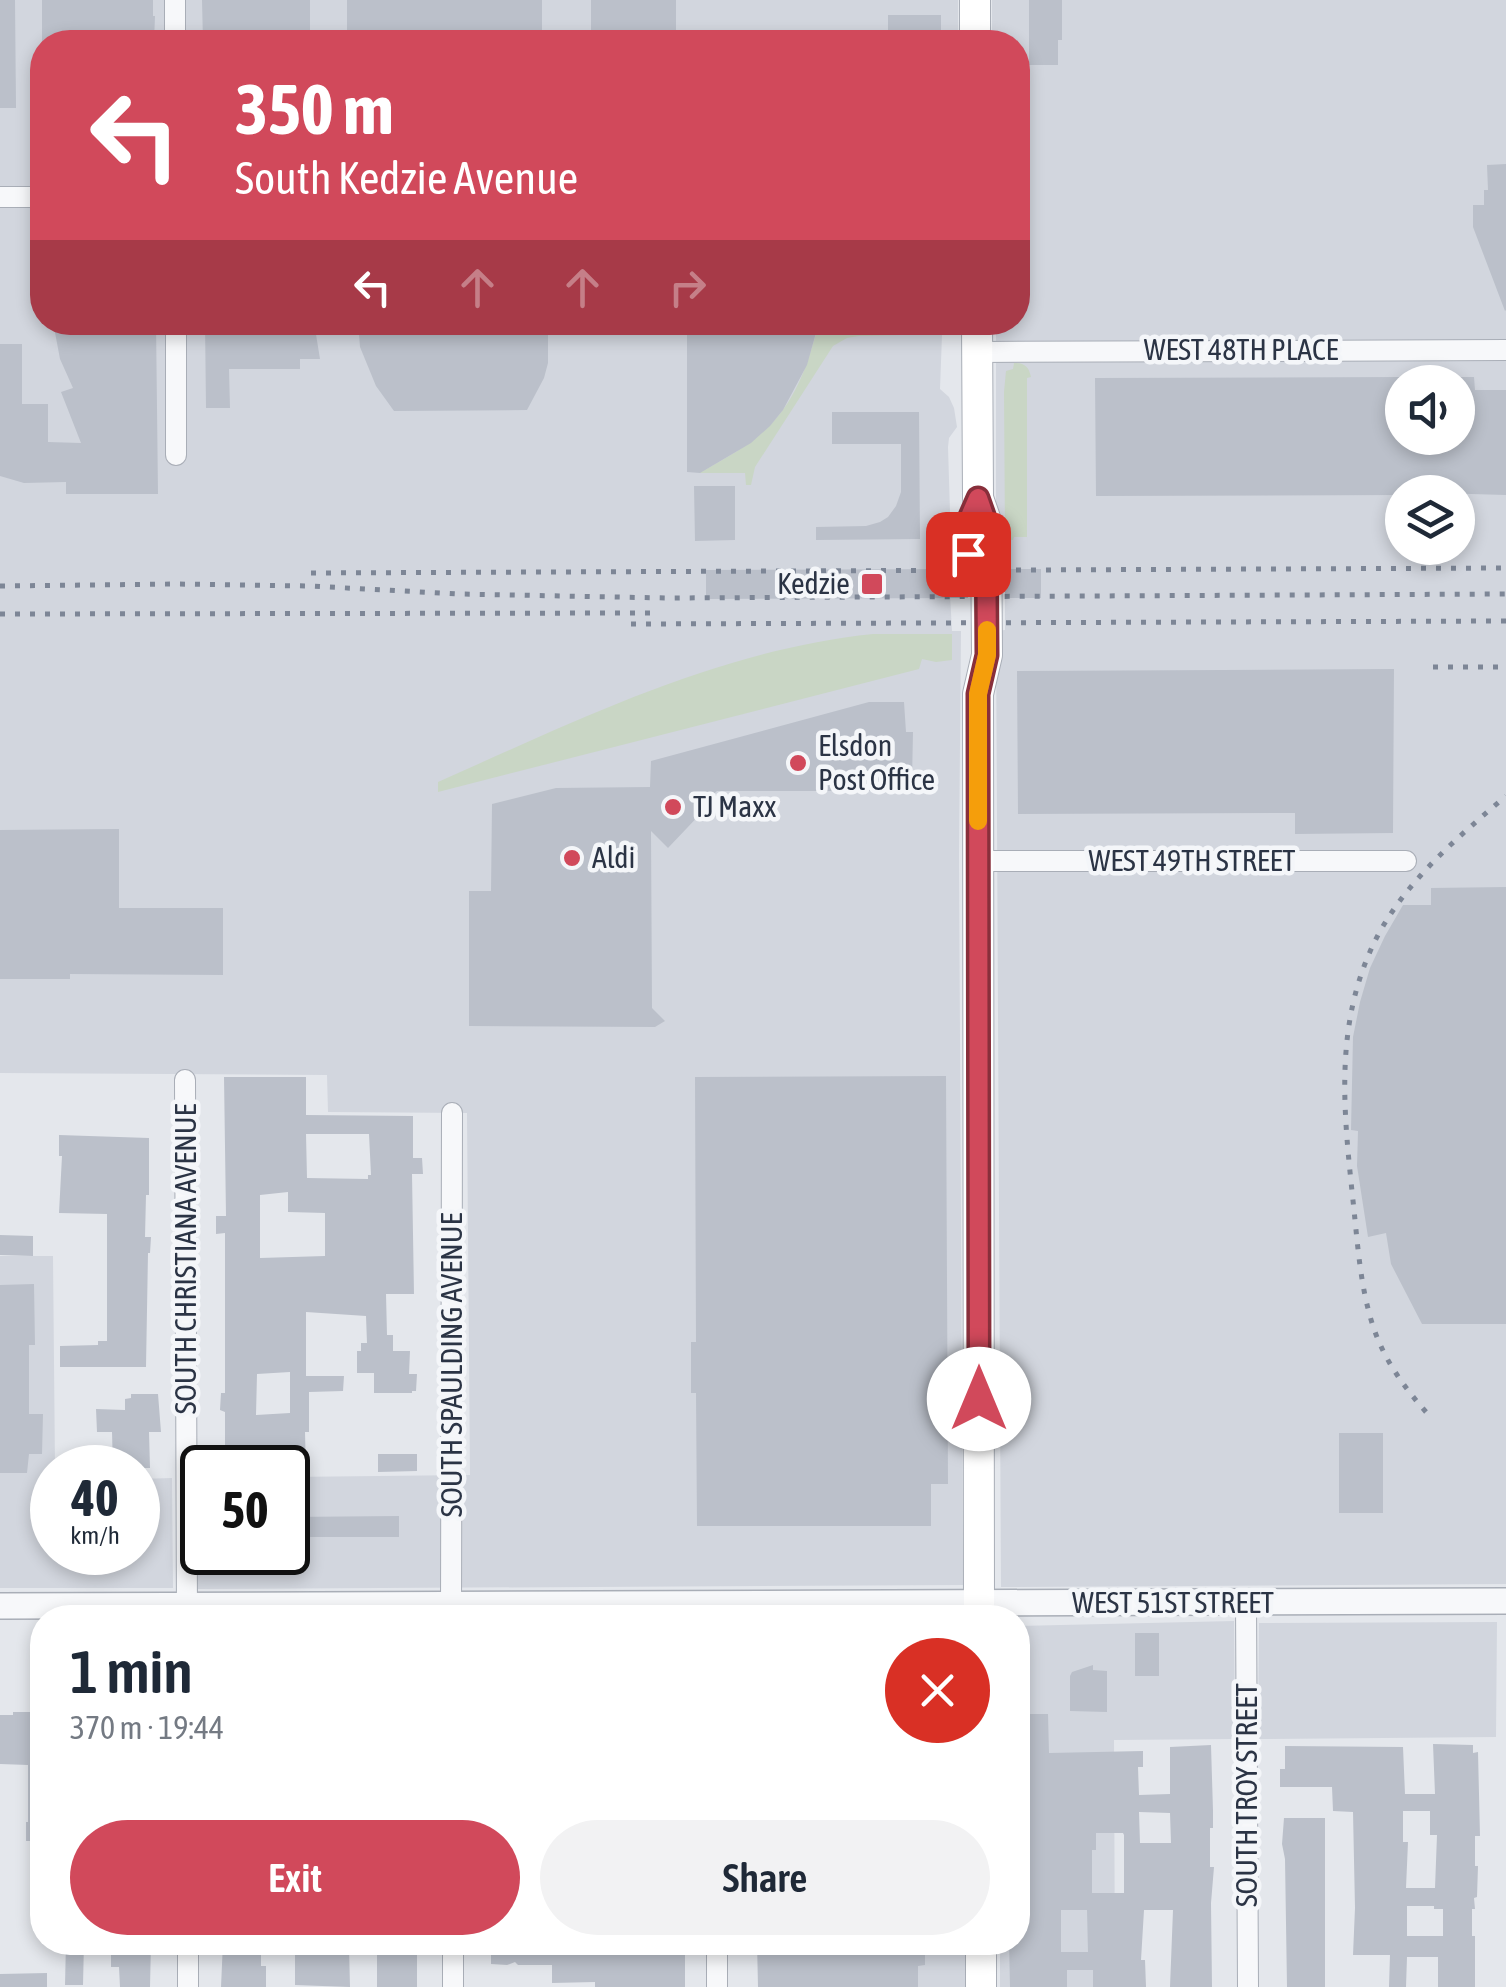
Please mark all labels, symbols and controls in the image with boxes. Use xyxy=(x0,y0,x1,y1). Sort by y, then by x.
text: 350 m xyxy=(235,69,394,149)
icon: left xyxy=(70,70,200,200)
text: South Kedzie Avenue xyxy=(235,152,578,204)
icon: left xyxy=(345,260,400,315)
icon: ahead xyxy=(450,260,505,315)
icon: ahead xyxy=(555,260,610,315)
icon: right xyxy=(660,260,715,315)
street label: WEST 48TH PLACE xyxy=(1144,332,1339,366)
map controls xyxy=(1385,365,1475,565)
button: sound xyxy=(1385,365,1475,455)
button: layers xyxy=(1385,475,1475,565)
pin xyxy=(926,512,1011,597)
icon: arrive xyxy=(941,527,996,582)
place label: Kedzie xyxy=(777,566,850,600)
marker: Kedzie xyxy=(859,571,885,597)
place label: Elsdon Post Office xyxy=(818,728,935,796)
marker: Elsdon Post Office xyxy=(787,752,809,774)
place label: TJ Maxx xyxy=(693,789,776,823)
marker: TJ Maxx xyxy=(662,796,684,818)
place label: Aldi xyxy=(592,840,635,874)
street label: WEST 49TH STREET xyxy=(1089,843,1295,877)
marker: Aldi xyxy=(561,847,583,869)
street label: SOUTH CHRISTIANA AVENUE xyxy=(168,1104,202,1414)
street label: SOUTH SPAULDING AVENUE xyxy=(434,1213,468,1517)
position arrow xyxy=(927,1347,1031,1451)
speed limit sign: 50 xyxy=(180,1445,310,1575)
text: 40 xyxy=(71,1469,118,1527)
text: km/h xyxy=(70,1521,120,1549)
street label: WEST 51ST STREET xyxy=(1072,1585,1274,1619)
text: 1 min xyxy=(70,1637,193,1706)
button: close xyxy=(885,1638,990,1743)
street label: SOUTH TROY STREET xyxy=(1229,1683,1263,1907)
text: 370 m · 19:44 xyxy=(70,1709,224,1746)
button: Exit xyxy=(70,1820,520,1935)
button: Share xyxy=(540,1820,990,1935)

